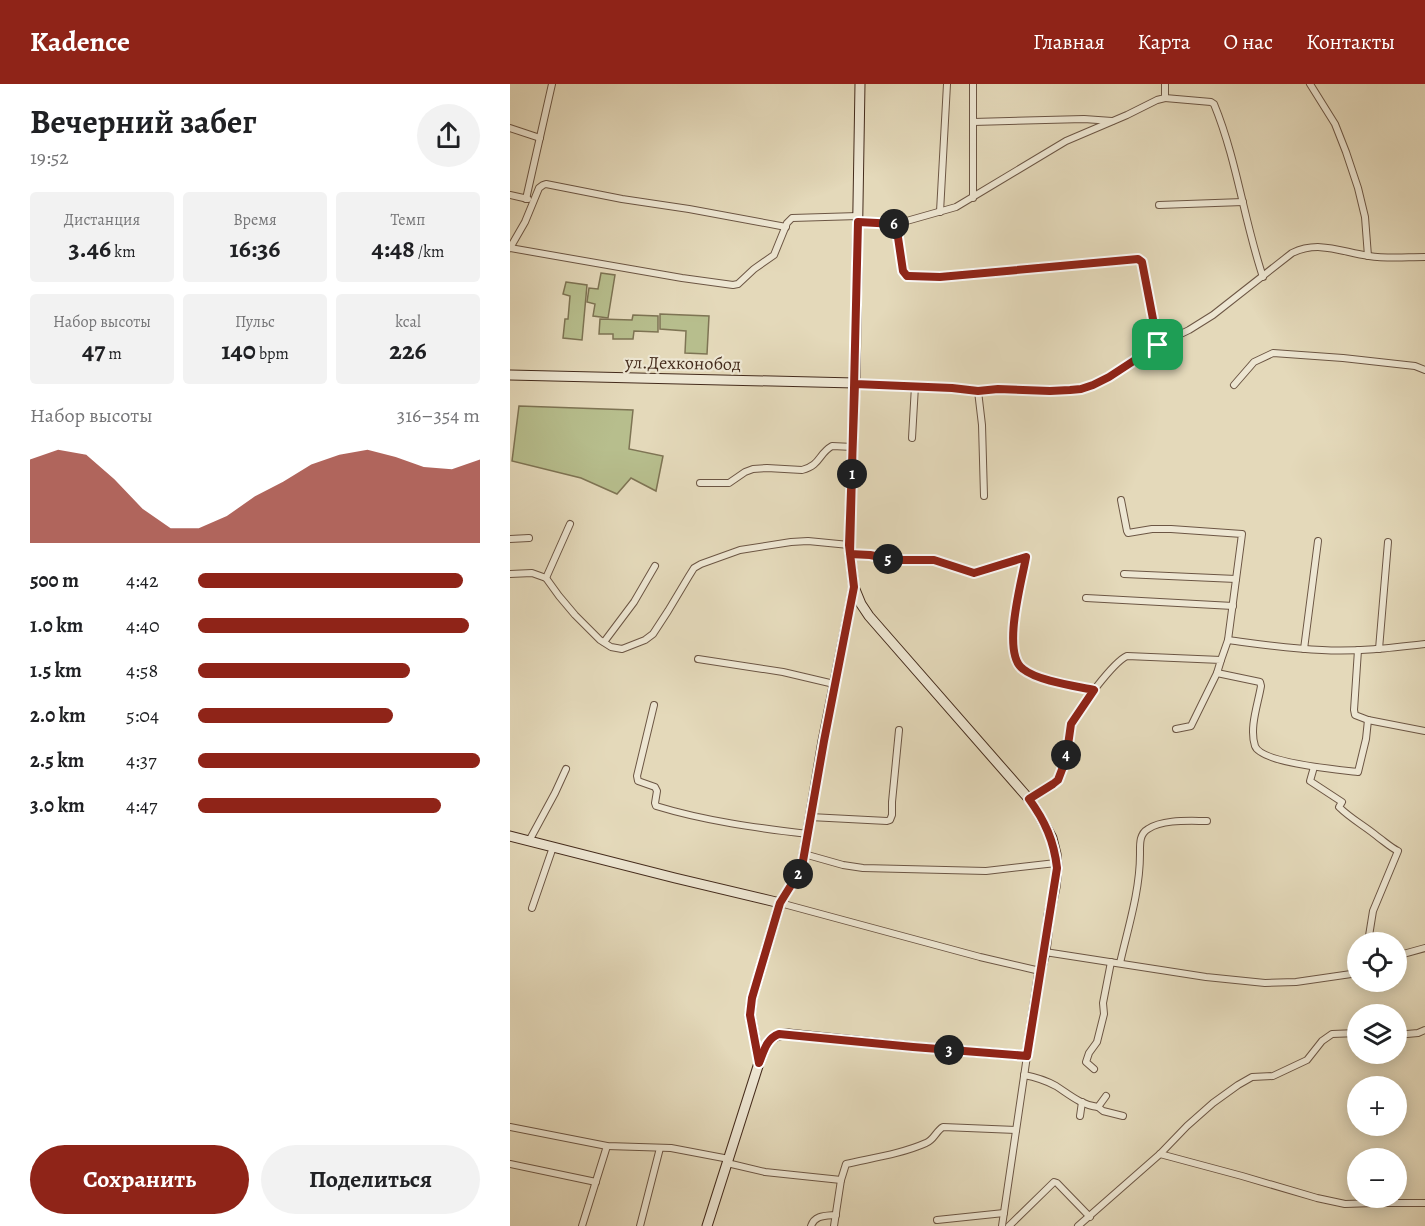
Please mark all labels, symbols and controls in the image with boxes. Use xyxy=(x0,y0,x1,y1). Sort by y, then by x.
text: Kadence xyxy=(30,23,130,61)
text: Главная xyxy=(1033,28,1105,56)
text: Карта xyxy=(1138,28,1190,56)
text: О нас xyxy=(1223,28,1273,56)
text: Контакты xyxy=(1306,28,1395,56)
text: Вечерний забег xyxy=(30,99,257,144)
button: share xyxy=(417,104,480,167)
text: 19:52 xyxy=(30,144,69,171)
text: Дистанция xyxy=(64,209,140,231)
text: Время xyxy=(233,209,277,231)
text: Темп xyxy=(391,209,425,231)
pin: 6 xyxy=(879,209,909,239)
text: 6 xyxy=(890,213,898,235)
text: 3.46 xyxy=(68,231,111,266)
text: 16:36 xyxy=(230,231,280,266)
text: 4:48 xyxy=(372,231,415,266)
text: km xyxy=(111,241,136,263)
text: /km xyxy=(415,241,444,263)
text: Набор высоты xyxy=(53,311,151,333)
text: Пульс xyxy=(235,311,275,333)
text: kcal xyxy=(395,311,421,333)
pin xyxy=(1132,319,1183,370)
icon: arrive xyxy=(1141,328,1174,361)
text: 47 xyxy=(82,333,105,368)
text: 140 xyxy=(221,333,256,368)
text: 226 xyxy=(389,333,427,368)
text: m xyxy=(105,343,122,365)
text: bpm xyxy=(256,343,289,365)
street label: ул.Дехконобод xyxy=(624,350,741,376)
text: Набор высоты xyxy=(30,402,153,429)
text: 316–354 m xyxy=(397,402,480,429)
pin: 1 xyxy=(837,459,867,489)
text: 1 xyxy=(849,463,855,485)
pin: 5 xyxy=(873,544,903,574)
text: 5 xyxy=(885,548,891,570)
text: 500 m xyxy=(30,567,79,594)
text: 4:42 xyxy=(126,567,158,594)
text: 1.0 km xyxy=(30,612,83,639)
text: 4:40 xyxy=(126,612,160,639)
text: 1.5 km xyxy=(30,657,82,684)
text: 4:58 xyxy=(126,657,158,684)
text: 2.0 km xyxy=(30,702,86,729)
text: 5:04 xyxy=(126,702,159,729)
pin: 4 xyxy=(1051,740,1081,770)
text: 4 xyxy=(1062,744,1070,766)
text: 2.5 km xyxy=(30,747,84,774)
text: 4:37 xyxy=(126,747,157,774)
text: 3.0 km xyxy=(30,792,85,819)
text: 4:47 xyxy=(126,792,157,819)
pin: 2 xyxy=(783,859,813,889)
text: 2 xyxy=(794,863,802,885)
map controls xyxy=(1347,932,1407,1208)
button: locate xyxy=(1347,932,1407,992)
button: layers xyxy=(1347,1004,1407,1064)
pin: 3 xyxy=(934,1035,964,1065)
text: 3 xyxy=(946,1039,952,1061)
button: + xyxy=(1347,1076,1407,1136)
button: Сохранить xyxy=(30,1145,249,1214)
button: Поделиться xyxy=(261,1145,480,1214)
button: − xyxy=(1347,1148,1407,1208)

